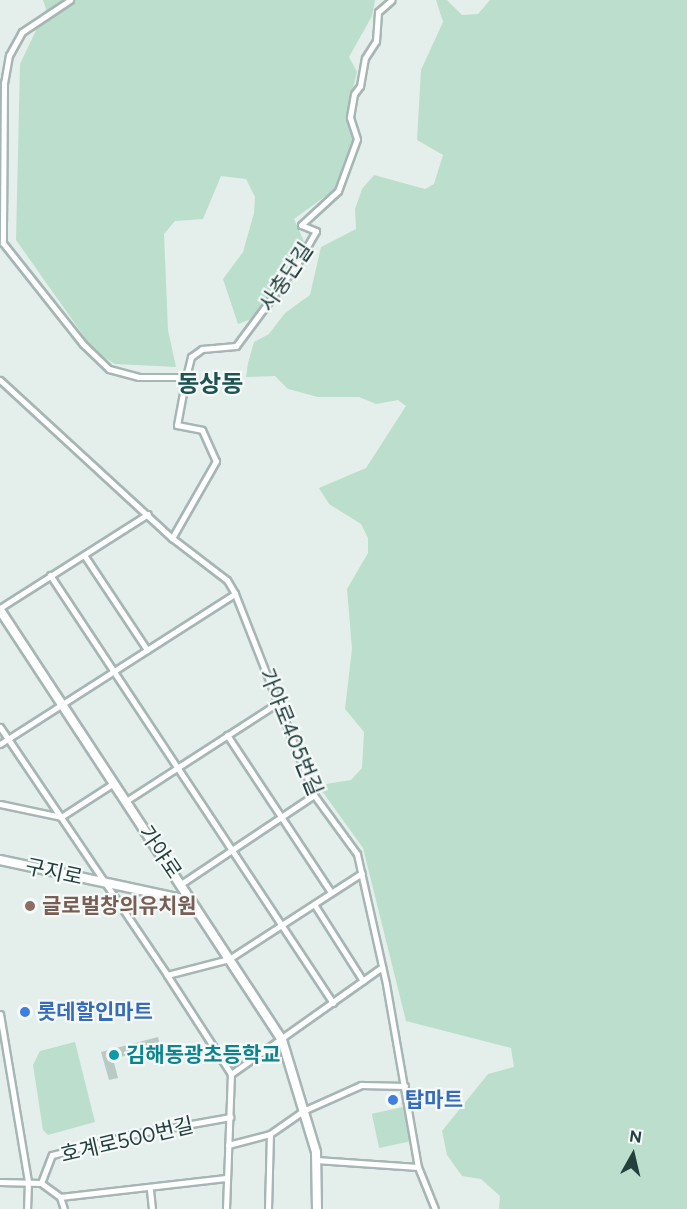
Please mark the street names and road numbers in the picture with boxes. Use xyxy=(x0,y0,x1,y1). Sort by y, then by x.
street label: 사충단길 xyxy=(254,238,318,316)
street label: 가야로405번길 xyxy=(254,665,328,799)
street label: 가야로 xyxy=(133,821,187,883)
street label: 구지로 xyxy=(23,854,85,890)
street label: 호계로500번길 xyxy=(58,1112,196,1168)

